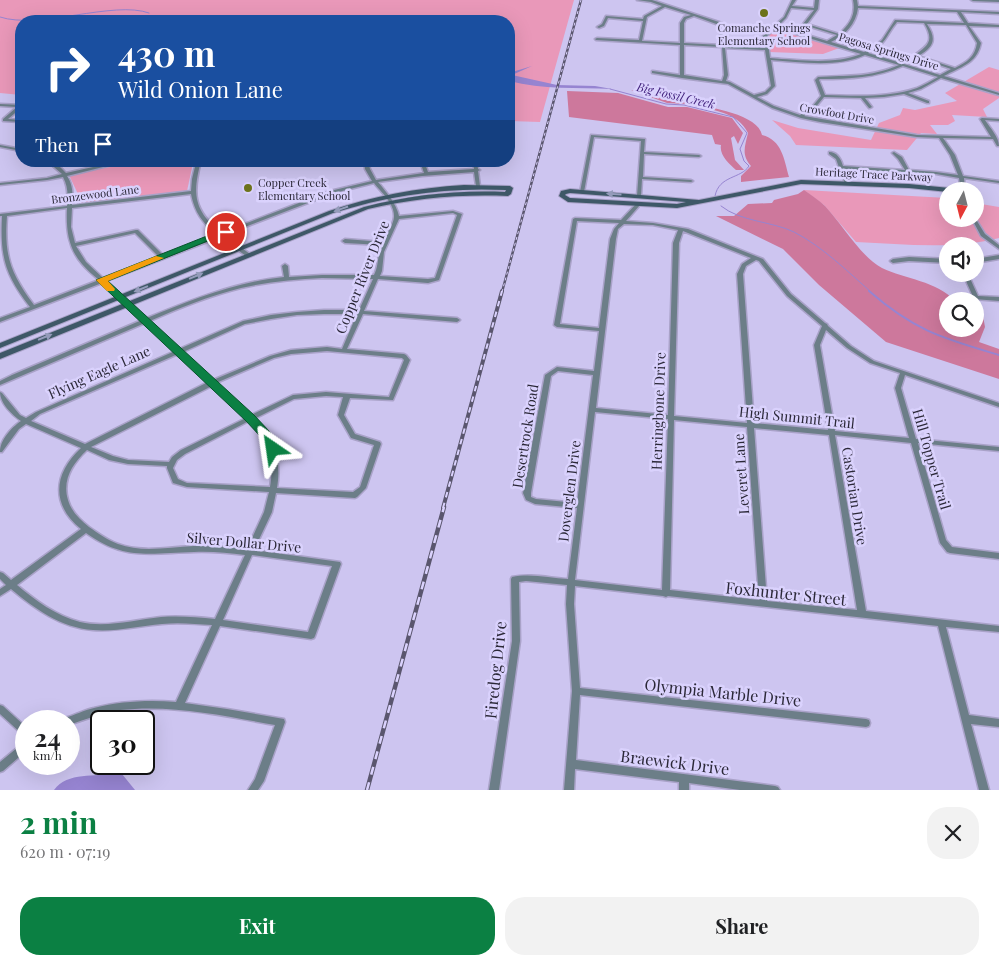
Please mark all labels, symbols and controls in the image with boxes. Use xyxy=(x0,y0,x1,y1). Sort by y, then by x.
marker: Comanche Springs Elementary School xyxy=(758,7,770,19)
place label: Comanche Springs Elementary School xyxy=(717,20,811,48)
text: 430 m xyxy=(118,29,215,76)
street label: Pagosa Springs Drive xyxy=(837,29,941,73)
icon: right xyxy=(35,35,100,100)
text: Wild Onion Lane xyxy=(118,74,283,104)
water label: Big Fossil Creek xyxy=(634,78,717,112)
street label: Crowfoot Drive xyxy=(799,99,876,127)
icon: arrive xyxy=(89,130,117,158)
text: Then xyxy=(35,131,79,157)
street label: Heritage Trace Parkway xyxy=(815,163,934,185)
place label: Copper Creek Elementary School xyxy=(258,175,350,203)
street label: Bronzewood Lane xyxy=(50,181,140,207)
marker: Copper Creek Elementary School xyxy=(242,182,254,194)
north arrow xyxy=(939,182,984,228)
map controls xyxy=(939,182,984,337)
one-way arrow xyxy=(606,190,622,198)
one-way arrow xyxy=(333,206,348,213)
pin xyxy=(205,211,247,253)
street label: Copper River Drive xyxy=(331,217,393,337)
icon: arrive xyxy=(212,218,240,246)
button: sound xyxy=(939,237,984,282)
one-way arrow xyxy=(189,272,203,280)
one-way arrow xyxy=(133,285,148,293)
button: search xyxy=(939,292,984,337)
one-way arrow xyxy=(38,333,53,341)
street label: Flying Eagle Lane xyxy=(45,341,153,403)
street label: Herringbone Drive xyxy=(646,352,670,470)
street label: Desertrock Road xyxy=(507,383,543,489)
street label: High Summit Trail xyxy=(738,401,856,433)
street label: Hill Topper Trail xyxy=(909,406,955,512)
position arrow xyxy=(246,422,298,474)
street label: Leveret Lane xyxy=(729,433,753,515)
street label: Doverglen Drive xyxy=(553,439,585,543)
street label: Castorian Drive xyxy=(838,446,872,546)
street label: Silver Dollar Drive xyxy=(186,528,302,556)
street label: Foxhunter Street xyxy=(725,576,848,610)
street label: Firedog Drive xyxy=(479,620,511,720)
street label: Olympia Marble Drive xyxy=(644,673,802,711)
speed limit sign: 30 xyxy=(90,710,155,775)
text: 24 xyxy=(34,720,61,753)
street label: Braewick Drive xyxy=(619,745,731,779)
text: km/h xyxy=(33,747,62,763)
text: 2 min xyxy=(20,802,97,842)
button: close xyxy=(927,807,979,859)
text: 620 m · 07:19 xyxy=(20,841,110,862)
button: Exit xyxy=(20,897,495,955)
button: Share xyxy=(505,897,979,955)

